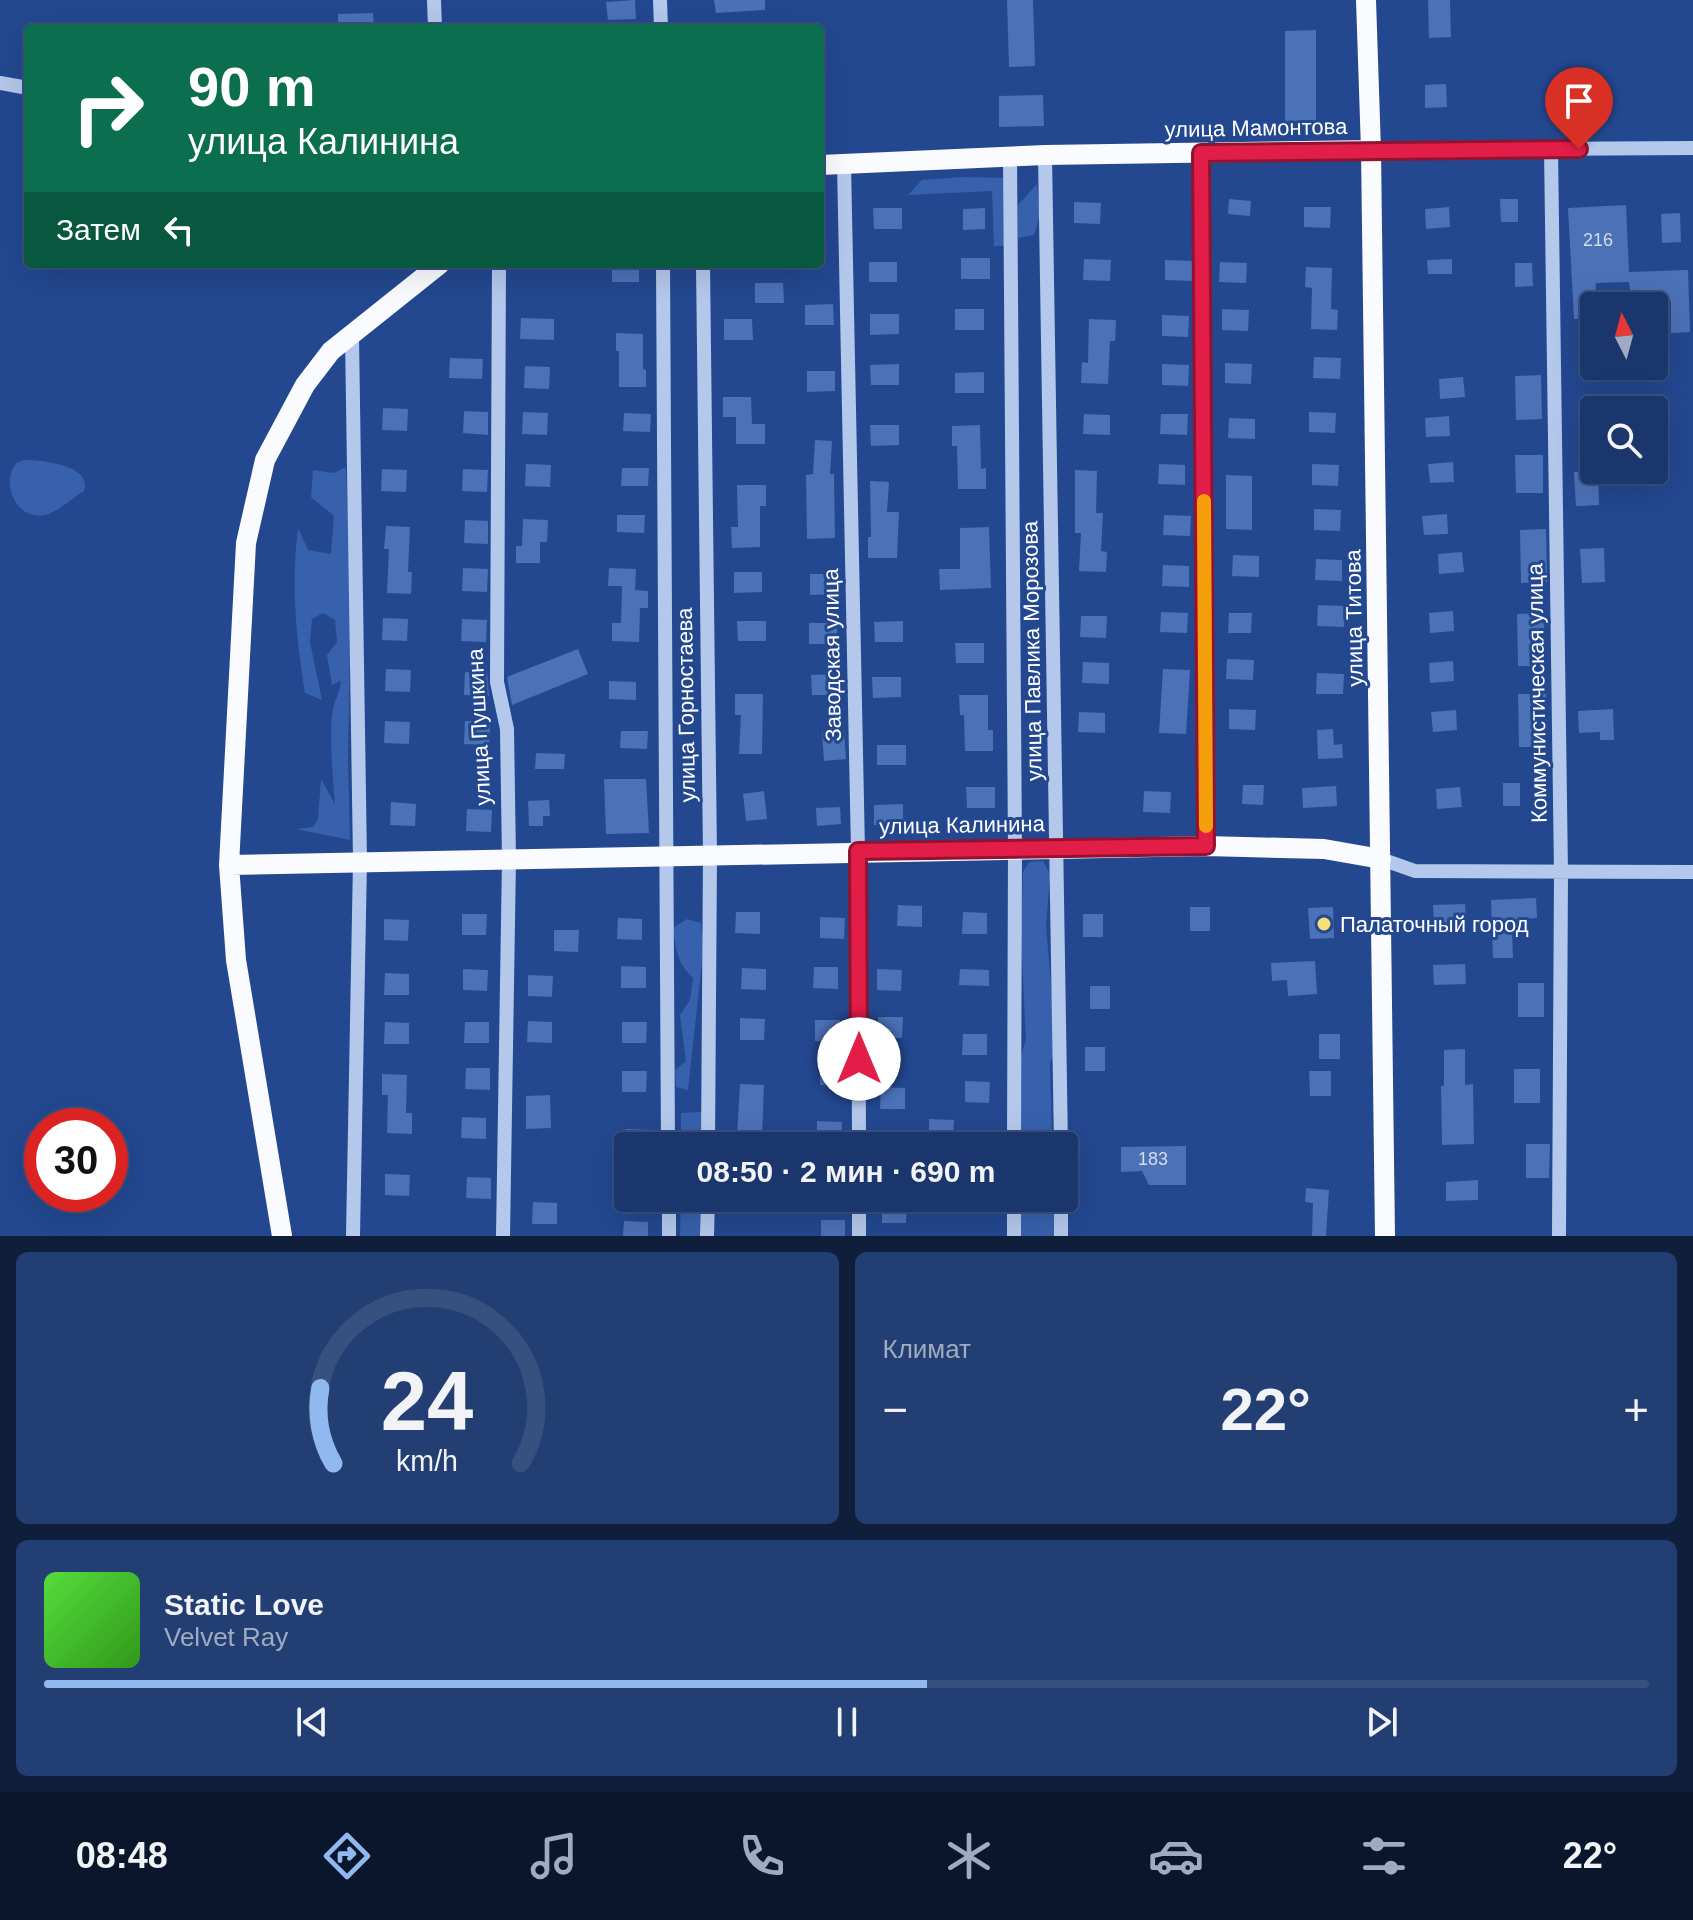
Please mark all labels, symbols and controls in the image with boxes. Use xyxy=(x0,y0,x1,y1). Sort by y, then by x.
text: 90 m xyxy=(188,55,316,118)
icon: right xyxy=(56,56,160,160)
pin xyxy=(1545,67,1613,149)
icon: arrive xyxy=(1557,79,1601,123)
street label: улица Мамонтова xyxy=(1164,114,1348,142)
text: улица Калинина xyxy=(188,121,459,162)
icon: left xyxy=(157,208,201,252)
text: Затем xyxy=(56,213,141,246)
house number: 216 xyxy=(1583,230,1613,250)
north arrow xyxy=(1580,292,1668,380)
map controls xyxy=(1580,292,1668,484)
button: search xyxy=(1580,396,1668,484)
street label: улица Павлика Морозова xyxy=(1017,520,1047,781)
street label: улица Титова xyxy=(1340,548,1368,687)
street label: Коммунистическая улица xyxy=(1522,562,1552,823)
street label: Заводская улица xyxy=(818,567,846,742)
street label: улица Горностаева xyxy=(672,607,700,803)
street label: улица Пушкина xyxy=(462,647,496,806)
street label: улица Калинина xyxy=(879,811,1046,839)
place label: Палаточный город xyxy=(1340,912,1529,937)
marker: Палаточный город xyxy=(1315,915,1333,933)
position arrow xyxy=(817,1017,901,1101)
speed limit sign: 30 xyxy=(24,1108,128,1212)
house number: 183 xyxy=(1138,1149,1168,1169)
text: 08:50 · 2 мин · 690 m xyxy=(697,1155,995,1188)
text: Климат xyxy=(883,1334,971,1364)
text: 24 xyxy=(381,1355,474,1448)
text: 22° xyxy=(1220,1376,1311,1443)
text: − xyxy=(883,1385,908,1434)
text: + xyxy=(1623,1385,1649,1434)
text: km/h xyxy=(396,1445,458,1477)
text: Static Love xyxy=(164,1588,324,1621)
text: Velvet Ray xyxy=(164,1622,288,1652)
icon: previous xyxy=(290,1700,334,1744)
icon: pause xyxy=(825,1700,869,1744)
icon: next xyxy=(1360,1700,1404,1744)
icon: directions xyxy=(319,1828,375,1884)
icon: music xyxy=(526,1828,582,1884)
icon: phone xyxy=(734,1828,790,1884)
icon: climate xyxy=(941,1828,997,1884)
icon: car xyxy=(1148,1828,1204,1884)
icon: filters xyxy=(1356,1828,1412,1884)
text: 08:48 xyxy=(76,1835,168,1876)
text: 22° xyxy=(1563,1835,1617,1876)

